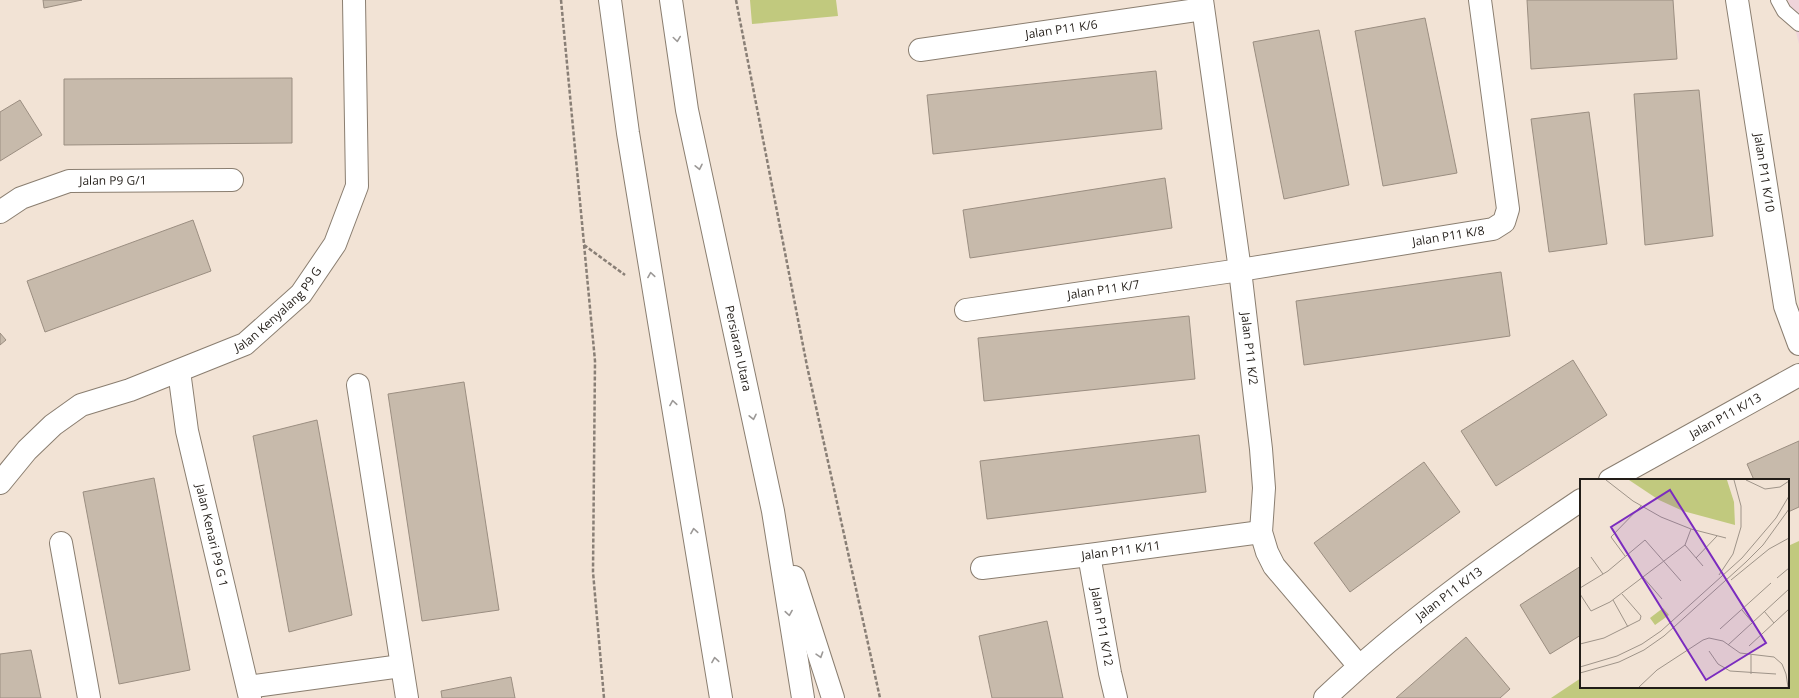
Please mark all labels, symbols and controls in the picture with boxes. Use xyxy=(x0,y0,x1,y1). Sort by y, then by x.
street label: Jalan P11 K/6 xyxy=(1023,15,1099,43)
one-way arrow xyxy=(672,36,681,42)
street label: Jalan P11 K/10 xyxy=(1750,131,1779,214)
one-way arrow xyxy=(695,163,703,170)
street label: Jalan P9 G/1 xyxy=(78,172,147,189)
street label: Jalan P11 K/8 xyxy=(1410,222,1486,250)
street label: Jalan Kenyalang P9 G xyxy=(231,263,325,356)
one-way arrow xyxy=(648,272,656,278)
street label: Jalan P11 K/7 xyxy=(1065,276,1141,303)
street label: Persiaran Utara xyxy=(721,304,756,393)
street label: Jalan P11 K/2 xyxy=(1237,311,1262,386)
street label: Jalan P11 K/13 xyxy=(1685,389,1764,443)
one-way arrow xyxy=(669,400,677,406)
one-way arrow xyxy=(748,414,757,420)
inset map xyxy=(1580,479,1789,688)
street label: Jalan Kenari P9 G 1 xyxy=(192,481,233,589)
one-way arrow xyxy=(690,528,699,534)
street label: Jalan P11 K/11 xyxy=(1079,537,1161,564)
street label: Jalan P11 K/13 xyxy=(1411,563,1486,625)
street label: Jalan P11 K/12 xyxy=(1087,585,1118,668)
one-way arrow xyxy=(784,610,793,617)
one-way arrow xyxy=(815,651,823,658)
one-way arrow xyxy=(711,656,720,663)

